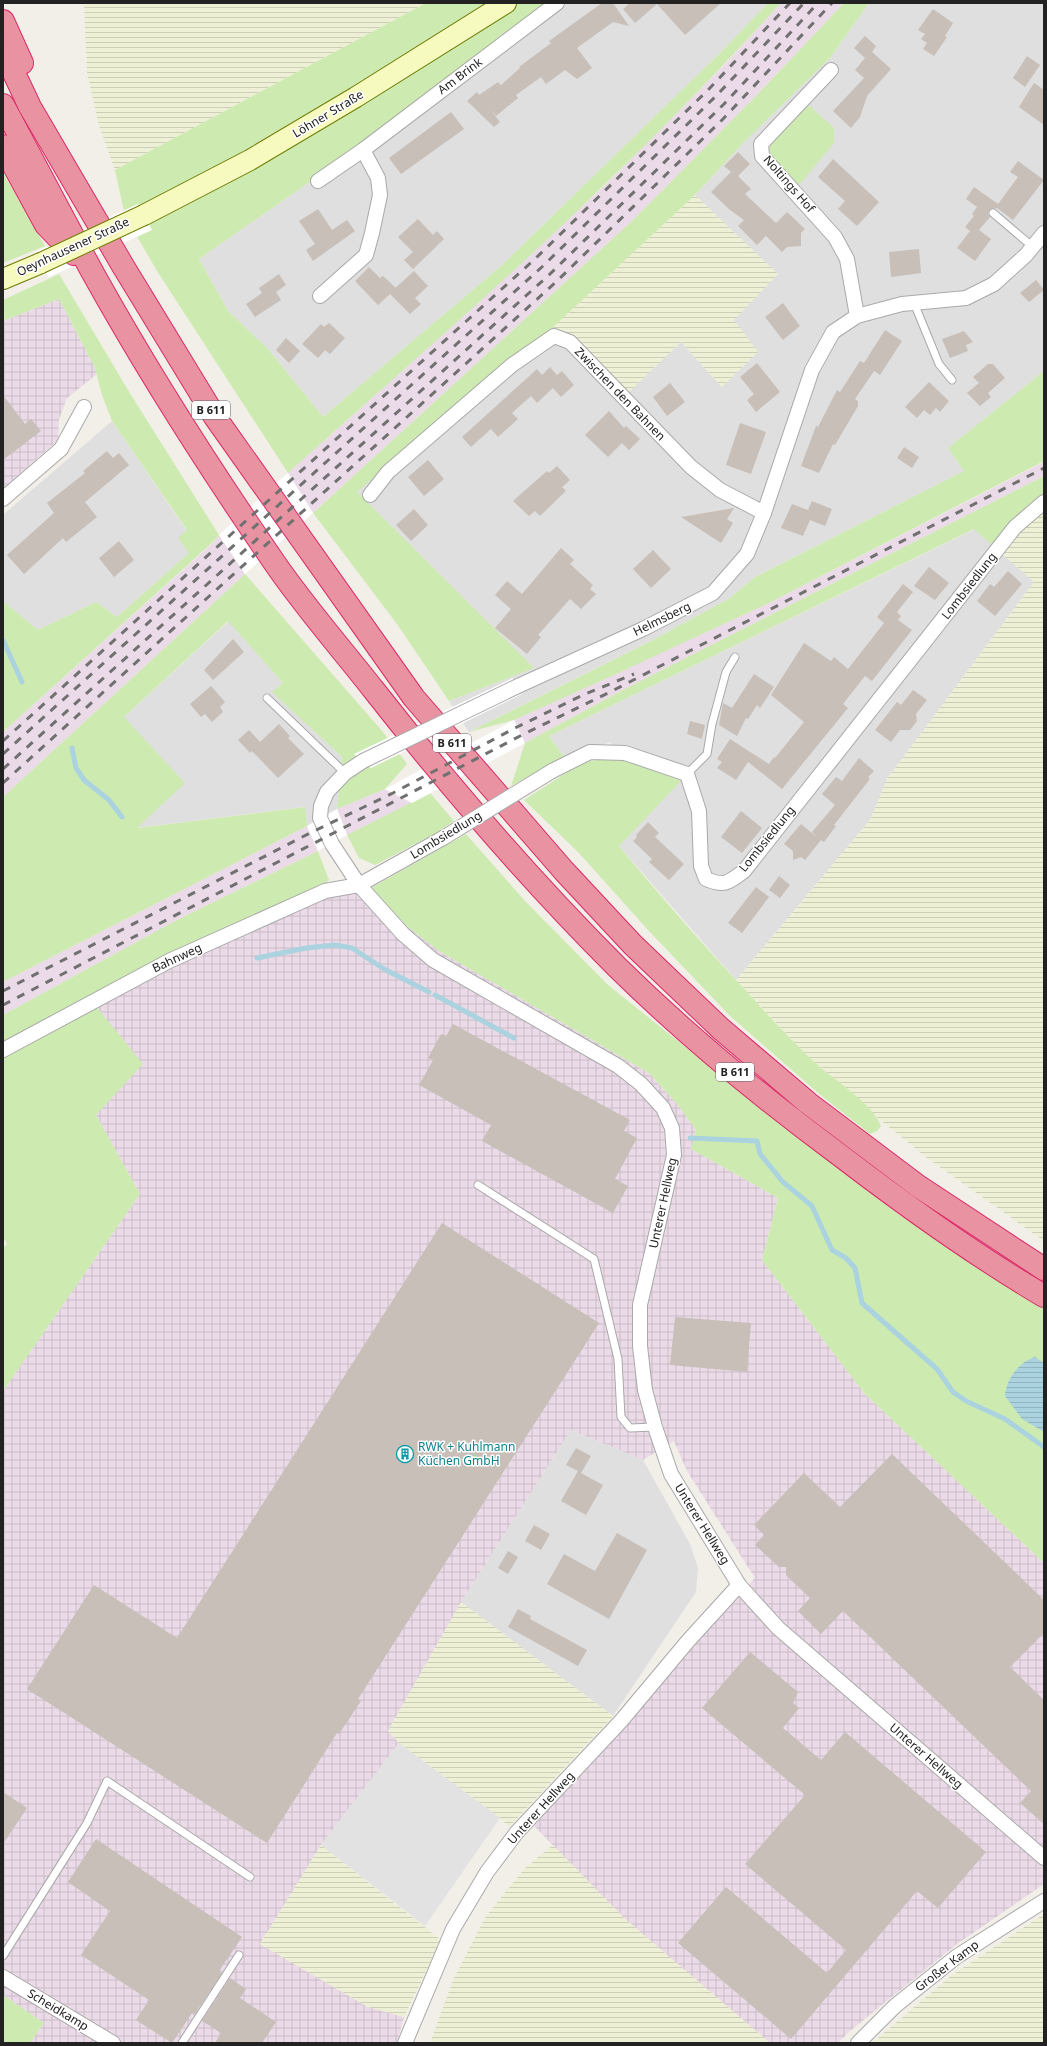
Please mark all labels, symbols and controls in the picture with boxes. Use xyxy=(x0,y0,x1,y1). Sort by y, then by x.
street label: Am Brink xyxy=(434,53,486,98)
street label: Löhner Straße xyxy=(289,86,367,141)
street label: Noltings Hof xyxy=(760,151,820,217)
street label: Oeynhausener Straße xyxy=(14,213,132,280)
street label: Zwischen den Bahnen xyxy=(571,343,669,444)
road number: B 611 xyxy=(192,401,230,419)
street label: Lombsiedlung xyxy=(937,549,1000,623)
street label: Helmsberg xyxy=(630,597,693,640)
road number: B 611 xyxy=(433,734,471,752)
street label: Lombsiedlung xyxy=(735,802,799,875)
street label: Lombsiedlung xyxy=(407,807,485,863)
street label: Bahnweg xyxy=(149,939,204,976)
road number: B 611 xyxy=(716,1063,754,1081)
street label: Unterer Hellweg xyxy=(645,1156,680,1250)
place label: RWK + Kuhlmann Küchen GmbH xyxy=(418,1438,515,1469)
building icon: RWK + Kuhlmann Küchen GmbH xyxy=(395,1444,415,1464)
street label: Unterer Hellweg xyxy=(671,1480,734,1567)
street label: Unterer Hellweg xyxy=(886,1719,967,1792)
street label: Unterer Hellweg xyxy=(503,1768,578,1848)
street label: Großer Kamp xyxy=(911,1936,982,1995)
street label: Scheidkamp xyxy=(24,1985,92,2035)

